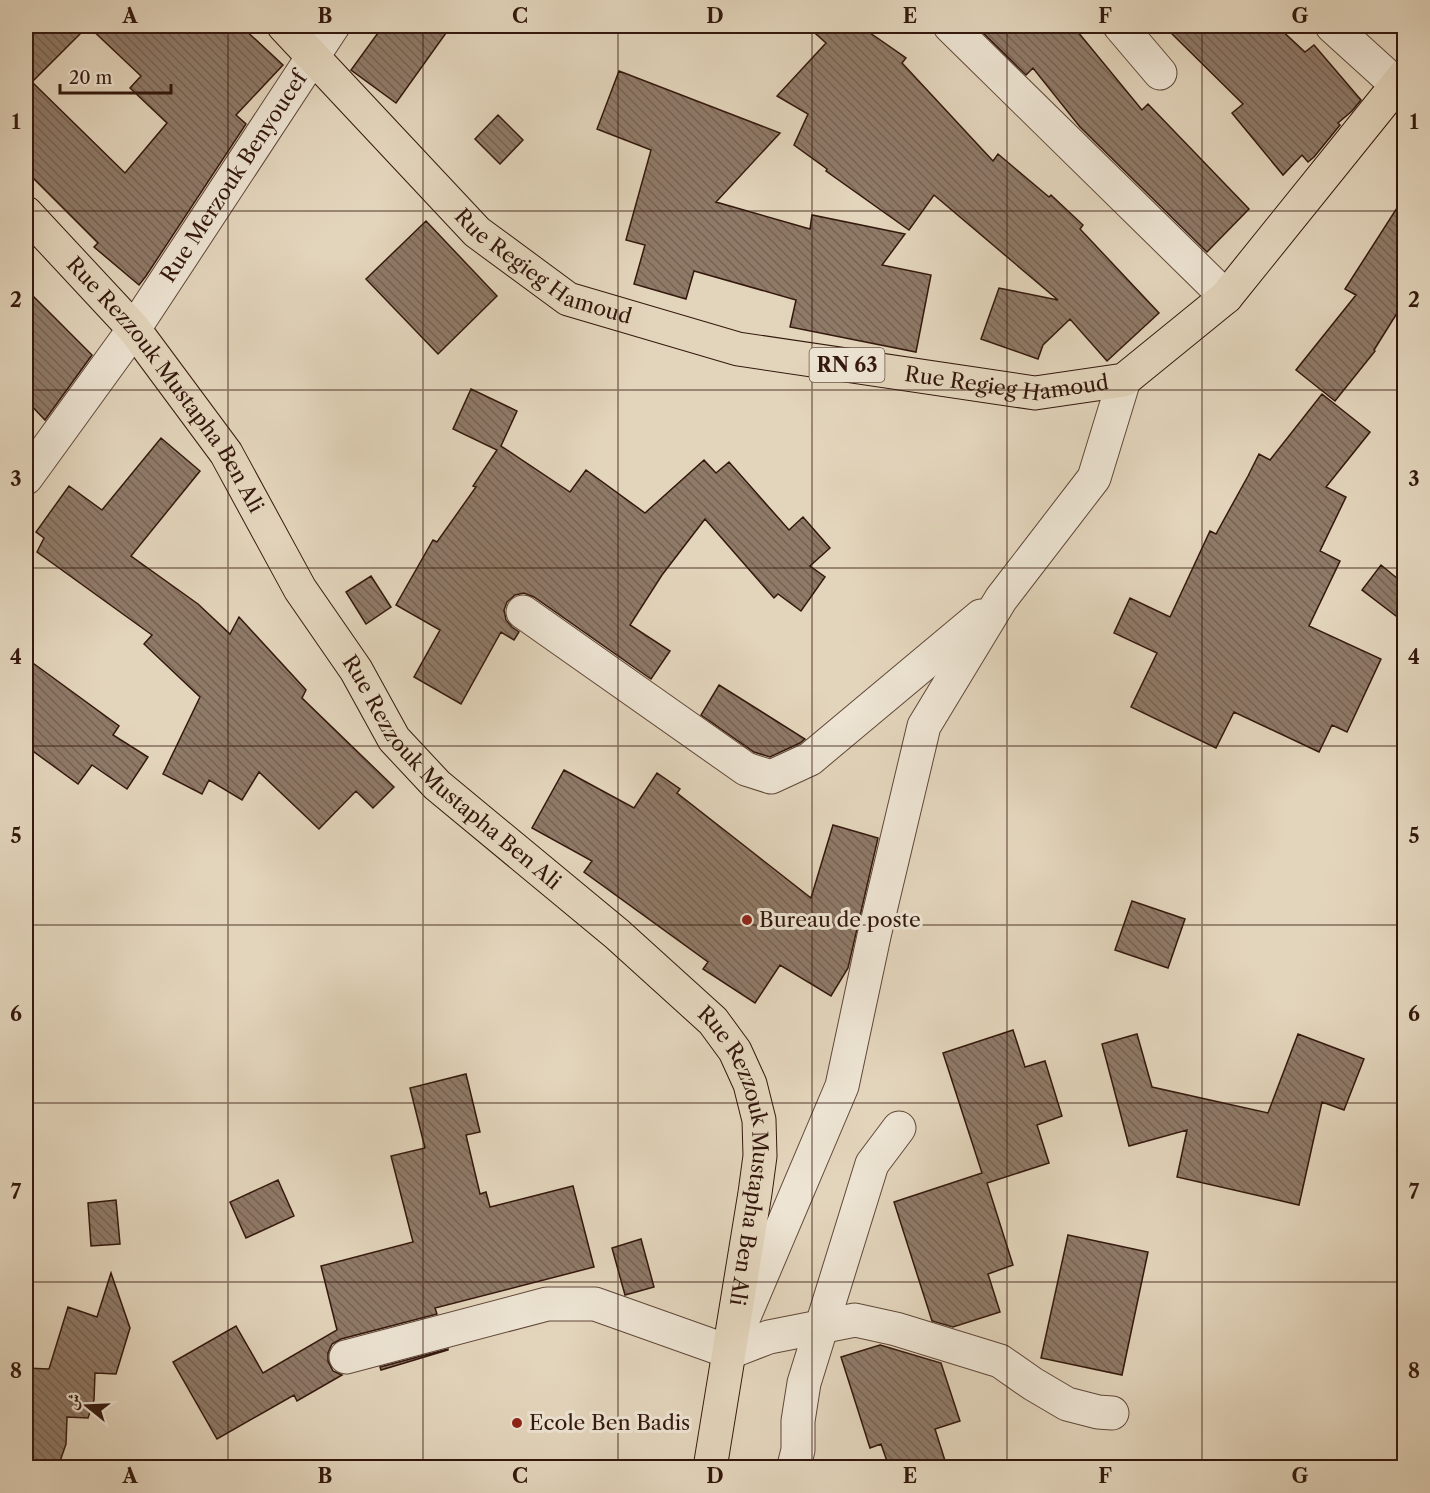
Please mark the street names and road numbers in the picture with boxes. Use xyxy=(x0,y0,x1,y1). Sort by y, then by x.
street label: Rue Merzouk Benyoucef xyxy=(155,64,313,287)
street label: Rue Regieg Hamoud xyxy=(450,203,635,329)
street label: Rue Rezzouk Mustapha Ben Ali xyxy=(62,252,269,517)
road number: RN 63 xyxy=(810,348,884,382)
street label: Rue Regieg Hamoud xyxy=(903,361,1110,406)
street label: Rue Rezzouk Mustapha Ben Ali xyxy=(337,650,566,894)
street label: Rue Rezzouk Mustapha Ben Ali xyxy=(693,1001,773,1308)

